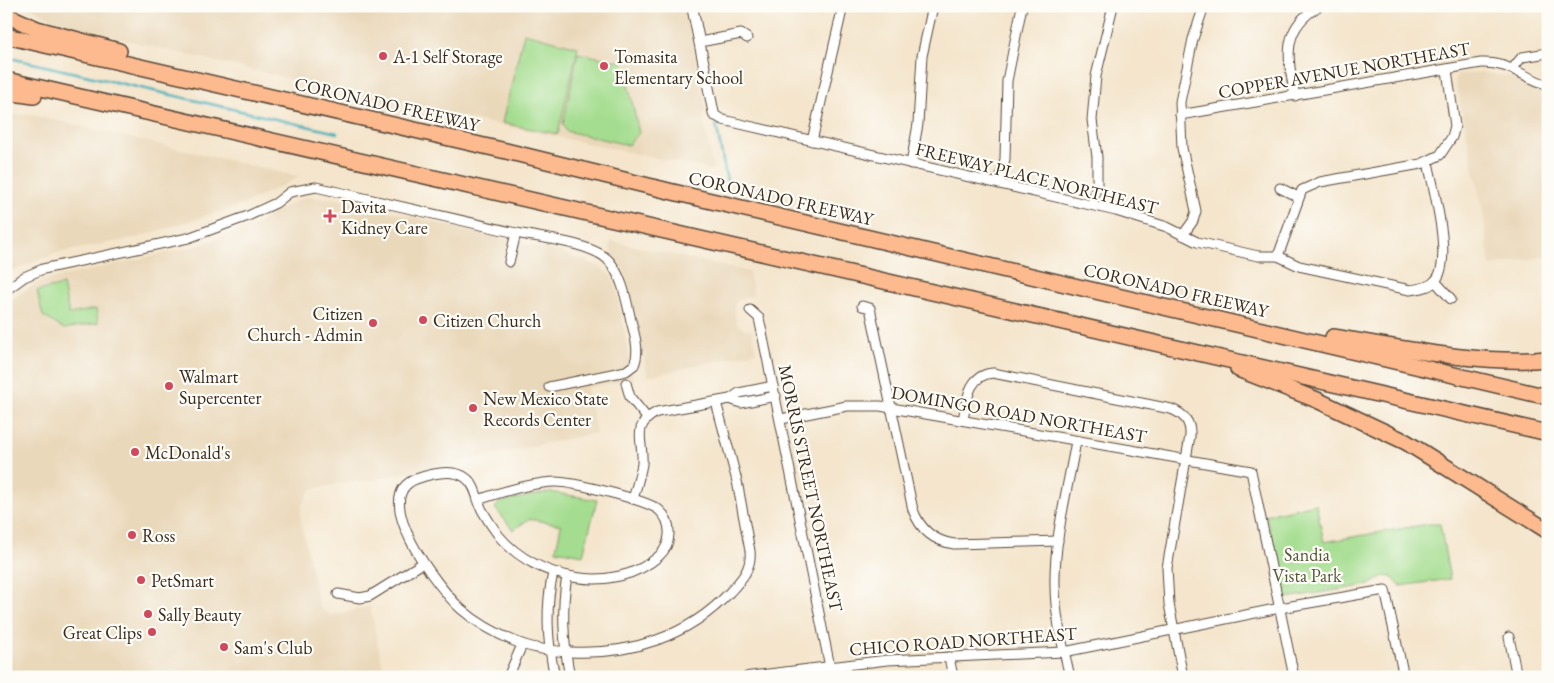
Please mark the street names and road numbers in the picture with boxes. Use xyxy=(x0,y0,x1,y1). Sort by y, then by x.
street label: COPPER AVENUE NORTHEAST xyxy=(1216,36,1473,103)
street label: CORONADO FREEWAY xyxy=(292,72,483,137)
street label: FREEWAY PLACE NORTHEAST xyxy=(913,137,1162,220)
street label: CORONADO FREEWAY xyxy=(686,166,877,231)
street label: CORONADO FREEWAY xyxy=(1081,258,1272,323)
street label: MORRIS STREET NORTHEAST xyxy=(774,363,849,614)
street label: DOMINGO ROAD NORTHEAST xyxy=(890,380,1149,448)
street label: CHICO ROAD NORTHEAST xyxy=(848,622,1078,660)

